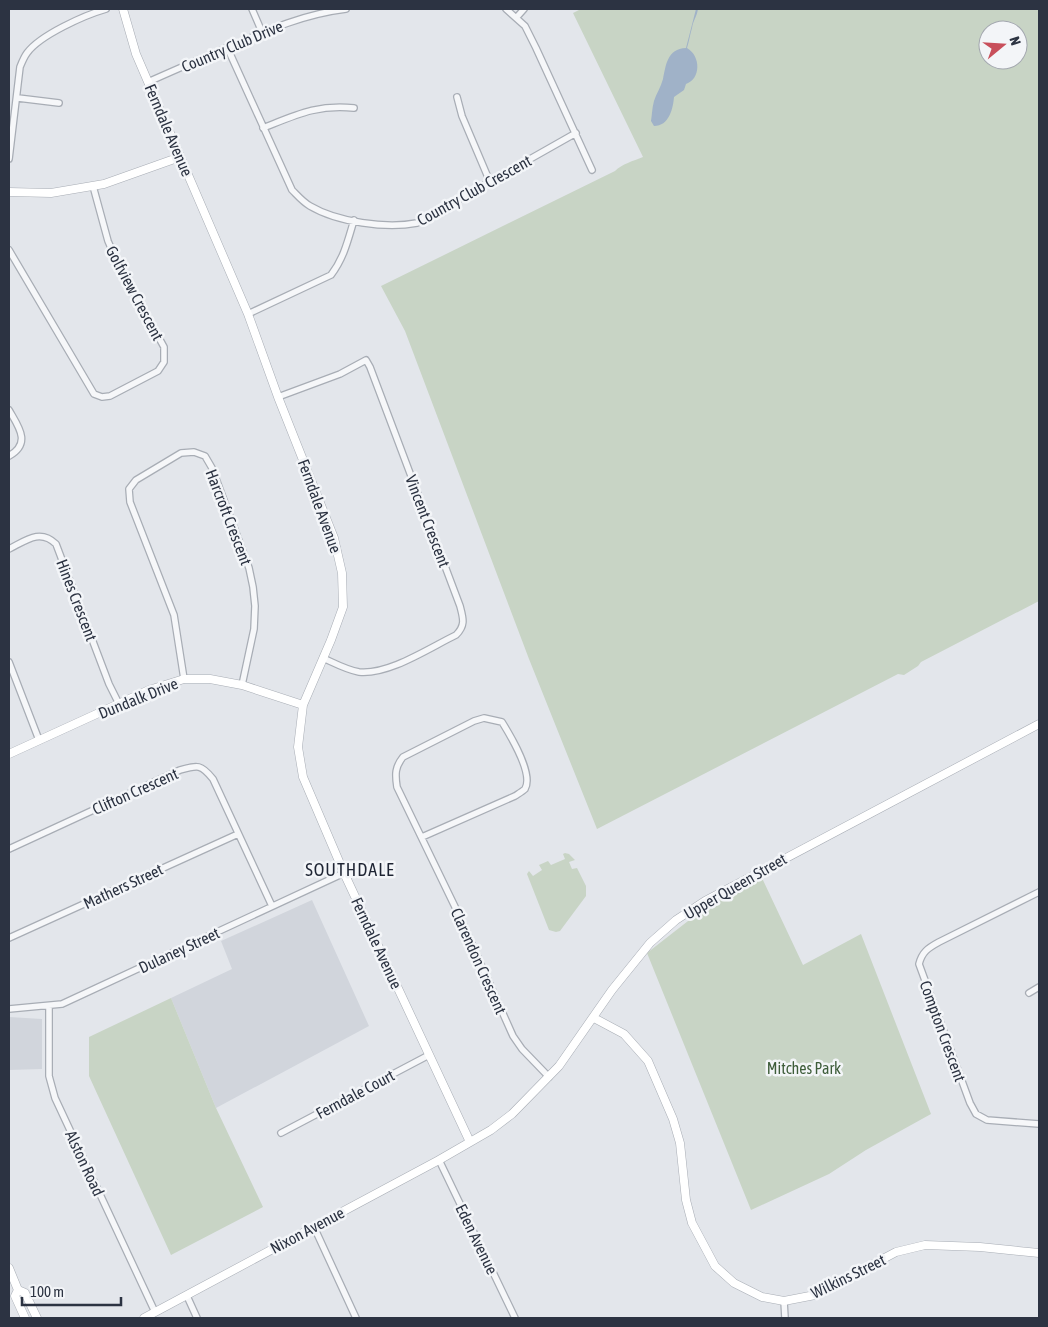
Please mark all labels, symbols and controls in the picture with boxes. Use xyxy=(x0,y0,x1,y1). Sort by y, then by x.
street label: Country Club Drive xyxy=(179,17,286,76)
north arrow xyxy=(978,20,1028,70)
text: N xyxy=(1006,35,1024,47)
street label: Ferndale Avenue xyxy=(141,81,197,179)
street label: Country Club Crescent xyxy=(414,151,535,230)
street label: Golfview Crescent xyxy=(103,243,168,344)
street label: Ferndale Avenue xyxy=(295,457,345,555)
street label: Harcroft Crescent xyxy=(202,467,256,568)
street label: Vincent Crescent xyxy=(402,472,454,570)
street label: Hines Crescent xyxy=(53,557,101,644)
street label: Dundalk Drive xyxy=(96,674,180,722)
street label: Clifton Crescent xyxy=(89,764,181,818)
street label: Upper Queen Street xyxy=(681,849,790,924)
district label: SOUTHDALE xyxy=(305,859,395,880)
street label: Mathers Street xyxy=(80,860,166,912)
street label: Ferndale Avenue xyxy=(348,894,406,992)
street label: Clarendon Crescent xyxy=(448,905,511,1017)
street label: Dulaney Street xyxy=(136,923,223,977)
street label: Compton Crescent xyxy=(915,978,970,1085)
park label: Mitches Park xyxy=(767,1059,841,1077)
street label: Ferndale Court xyxy=(313,1066,398,1122)
street label: Alston Road xyxy=(62,1127,108,1199)
street label: Eden Avenue xyxy=(452,1201,502,1277)
street label: Nixon Avenue xyxy=(267,1203,347,1257)
street label: Wilkins Street xyxy=(808,1250,888,1302)
scale bar xyxy=(22,1274,121,1306)
text: 100 m xyxy=(30,1283,64,1300)

